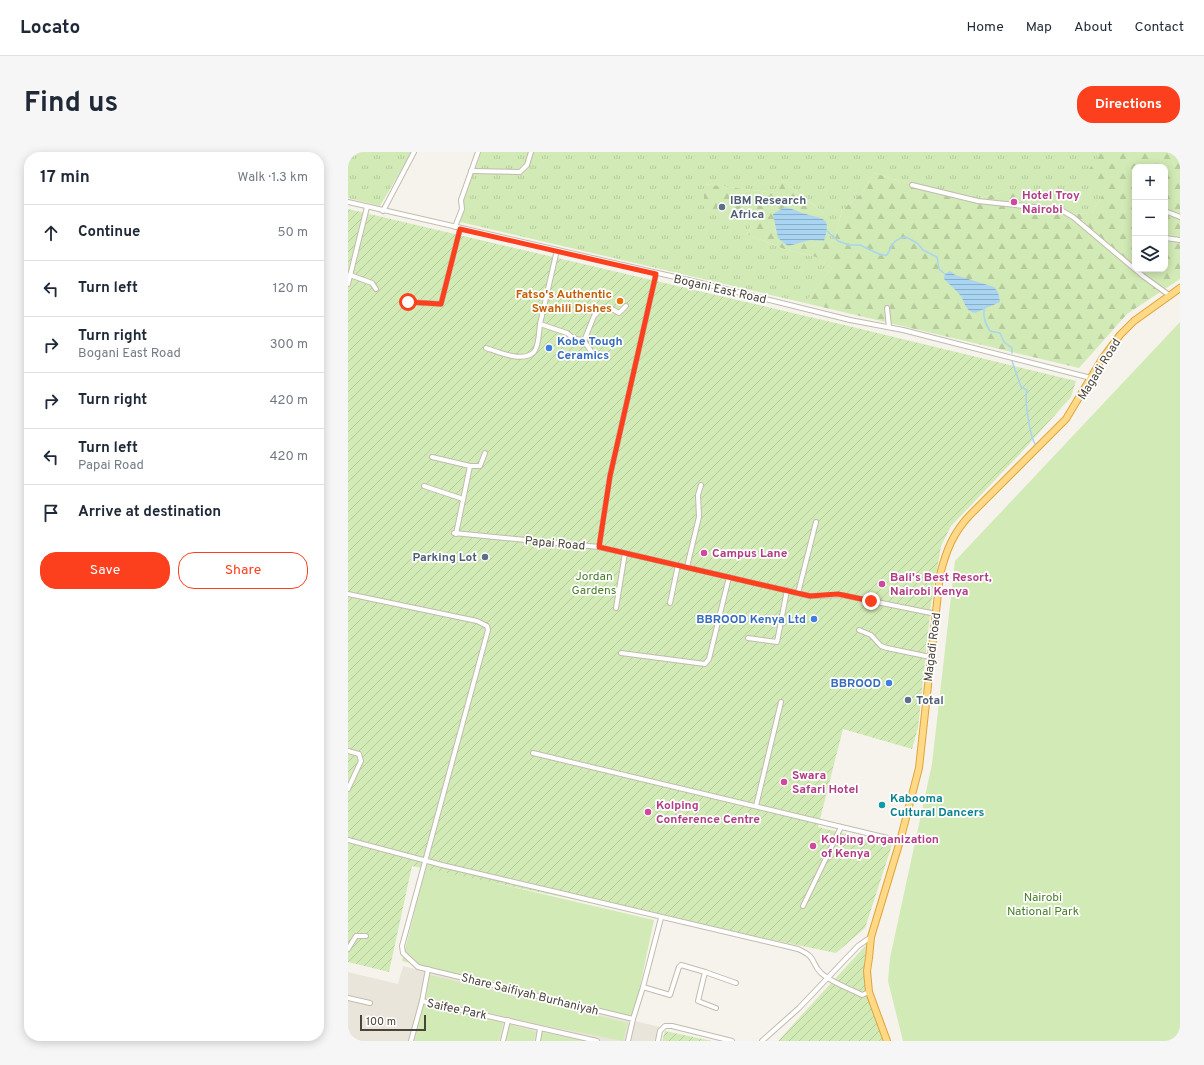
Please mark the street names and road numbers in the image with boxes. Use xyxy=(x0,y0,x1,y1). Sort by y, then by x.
street label: Bogani East Road xyxy=(672,272,768,308)
street label: Magadi Road xyxy=(1075,336,1125,403)
street label: Papai Road xyxy=(524,533,586,555)
street label: Magadi Road xyxy=(921,612,945,683)
street label: Share Saifiyah Burhaniyah xyxy=(459,970,600,1020)
street label: Saifee Park xyxy=(425,996,488,1024)

